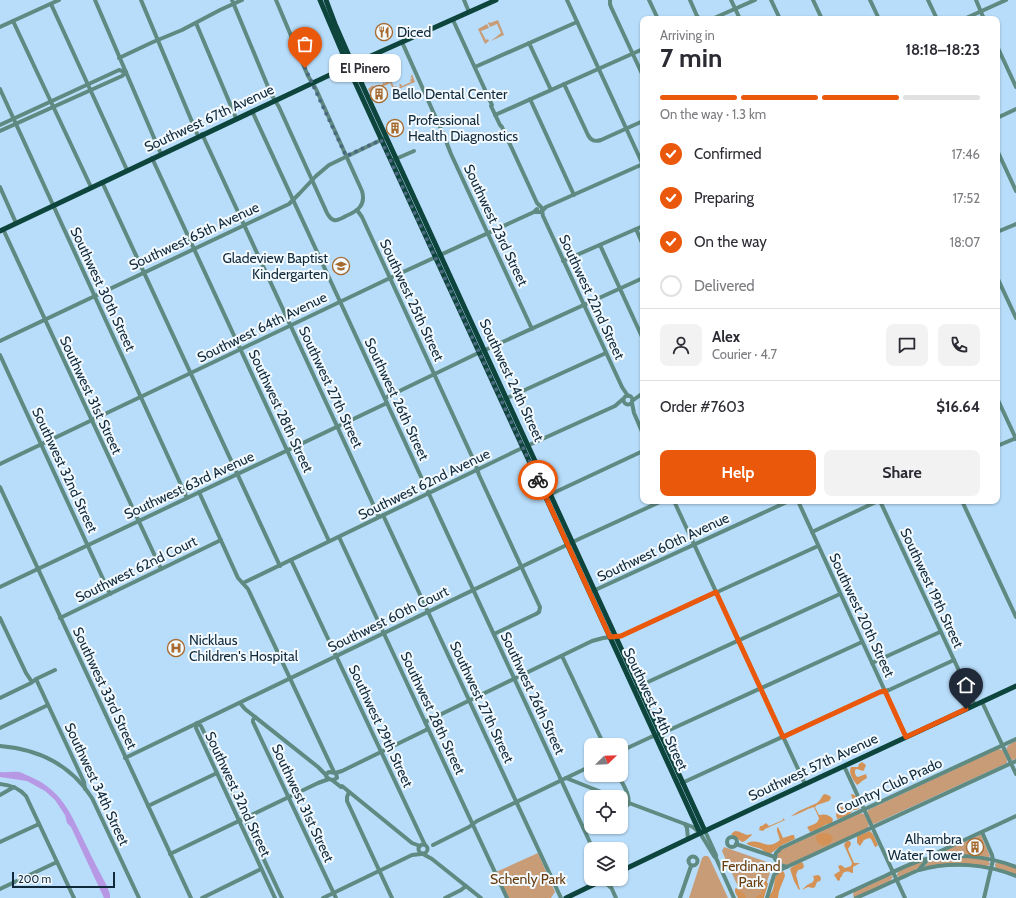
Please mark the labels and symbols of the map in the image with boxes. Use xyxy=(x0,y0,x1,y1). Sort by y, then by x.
restaurant icon: Diced xyxy=(374,22,394,42)
place label: Diced xyxy=(397,23,431,41)
pin xyxy=(288,27,322,68)
callout: El Pinero xyxy=(329,54,401,82)
street label: Southwest 67th Avenue xyxy=(141,80,277,156)
building icon: Bello Dental Center xyxy=(369,84,389,104)
place label: Bello Dental Center xyxy=(392,85,508,103)
place label: Professional Health Diagnostics xyxy=(408,111,518,145)
building icon: Professional Health Diagnostics xyxy=(385,118,405,138)
street label: Southwest 23rd Street xyxy=(460,161,532,289)
street label: Southwest 65th Avenue xyxy=(126,198,262,274)
street label: Southwest 30th Street xyxy=(66,224,140,354)
street label: Southwest 22nd Street xyxy=(555,232,629,363)
street label: Southwest 25th Street xyxy=(376,236,448,364)
place label: Gladeview Baptist Kindergarten xyxy=(222,249,328,283)
school or university icon: Gladeview Baptist Kindergarten xyxy=(331,256,351,276)
street label: Southwest 64th Avenue xyxy=(194,288,330,366)
street label: Southwest 24th Street xyxy=(476,316,548,444)
street label: Southwest 27th Street xyxy=(295,323,367,451)
street label: Southwest 31st Street xyxy=(56,333,126,457)
street label: Southwest 26th Street xyxy=(361,335,433,463)
street label: Southwest 28th Street xyxy=(245,347,318,476)
street label: Southwest 32nd Street xyxy=(28,405,102,536)
street label: Southwest 62nd Avenue xyxy=(355,444,493,524)
street label: Southwest 63rd Avenue xyxy=(121,447,257,523)
courier xyxy=(518,460,558,500)
street label: Southwest 60th Avenue xyxy=(594,508,732,586)
street label: Southwest 19th Street xyxy=(896,525,968,651)
street label: Southwest 62nd Court xyxy=(72,532,200,606)
street label: Southwest 20th Street xyxy=(825,550,899,680)
street label: Southwest 60th Court xyxy=(325,582,452,656)
street label: Southwest 33rd Street xyxy=(69,624,141,752)
street label: Southwest 26th Street xyxy=(497,629,569,757)
place label: Nicklaus Children's Hospital xyxy=(189,631,299,665)
hospital icon: Nicklaus Children's Hospital xyxy=(166,638,186,658)
street label: Southwest 27th Street xyxy=(446,638,518,766)
street label: Southwest 24th Street xyxy=(620,645,692,773)
street label: Southwest 28th Street xyxy=(397,649,470,778)
street label: Southwest 29th Street xyxy=(345,662,417,790)
pin xyxy=(949,668,983,709)
street label: Southwest 34th Street xyxy=(61,720,133,849)
street label: Southwest 32nd Street xyxy=(201,729,275,860)
street label: Southwest 57th Avenue xyxy=(745,729,881,805)
north arrow xyxy=(584,738,628,782)
street label: Southwest 31st Street xyxy=(268,741,338,865)
street label: Country Club Prado xyxy=(833,753,945,818)
place label: Alhambra Water Tower xyxy=(888,830,963,864)
building icon: Alhambra Water Tower xyxy=(965,837,985,857)
park label: Ferdinand Park xyxy=(722,857,781,891)
scale bar xyxy=(12,870,115,889)
park label: Schenly Park xyxy=(490,870,567,888)

